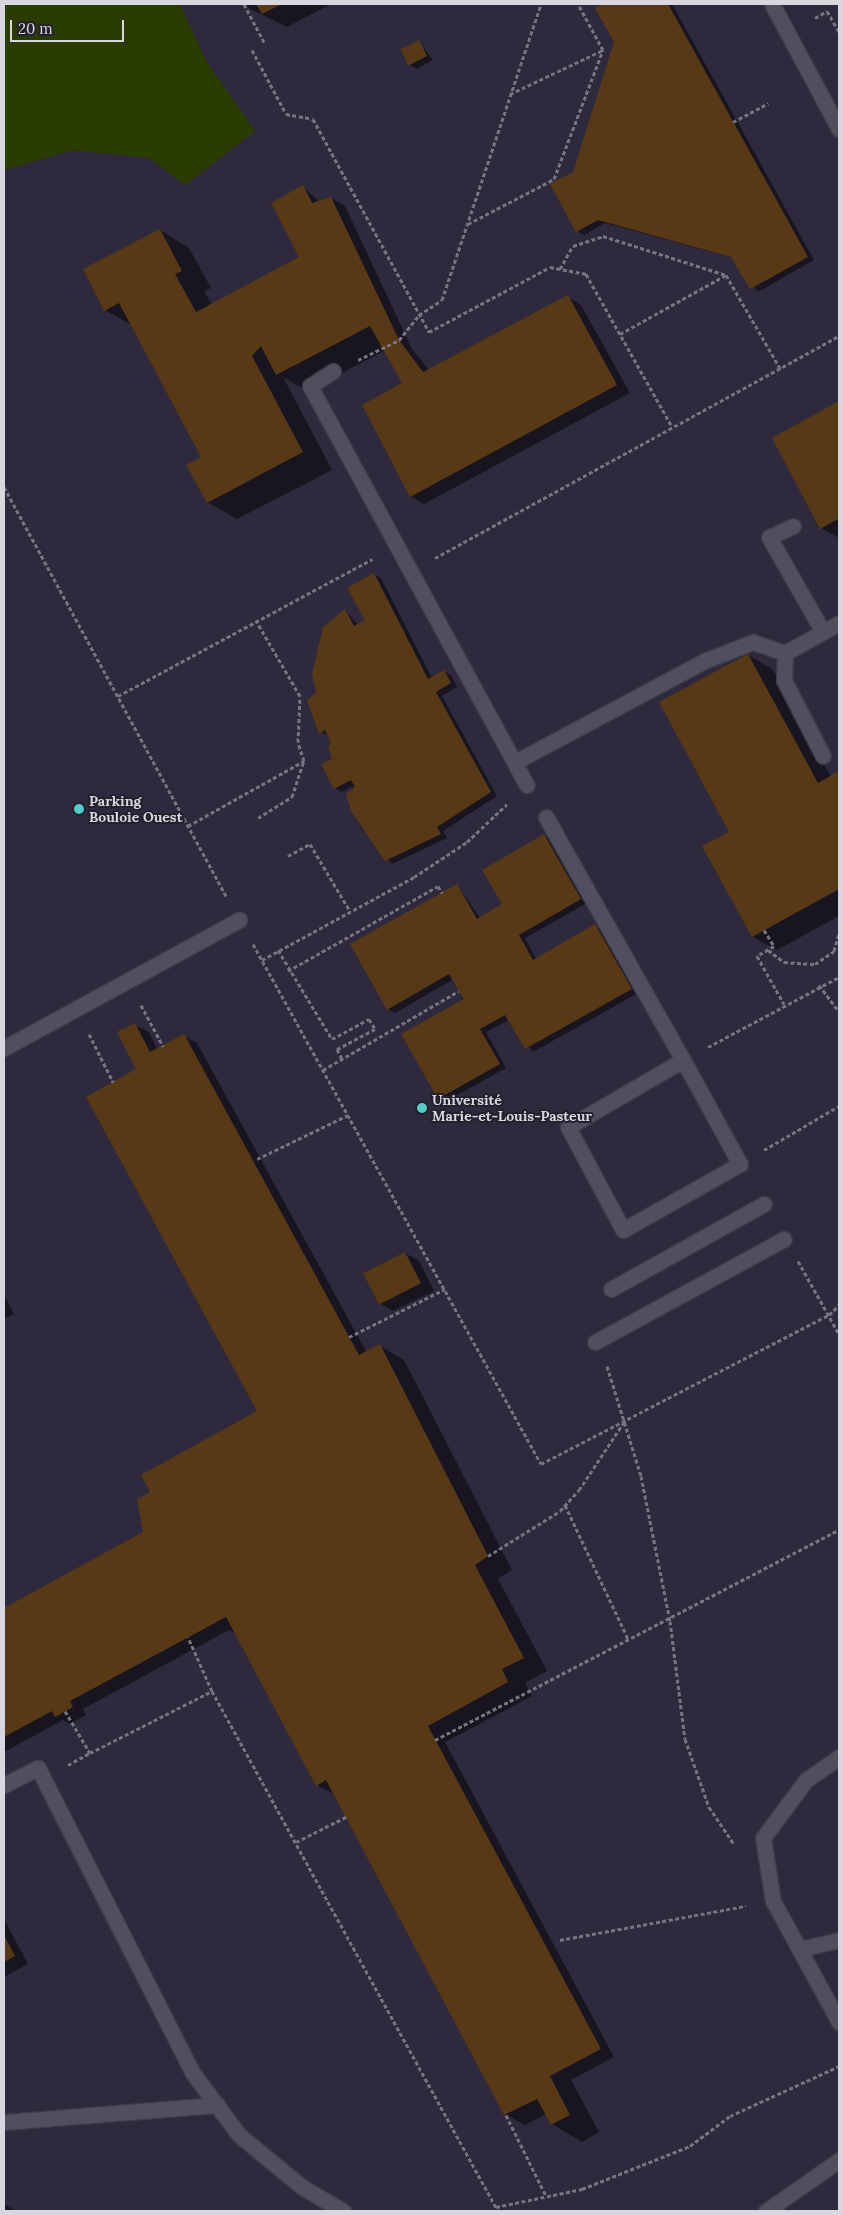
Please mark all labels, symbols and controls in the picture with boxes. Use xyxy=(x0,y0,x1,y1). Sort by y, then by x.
scale bar xyxy=(12,10,126,42)
text: 20 m xyxy=(18,19,53,38)
place label: Parking Bouloie Ouest xyxy=(89,793,182,826)
marker: Parking Bouloie Ouest xyxy=(73,803,85,815)
place label: Université Marie-et-Louis-Pasteur xyxy=(432,1092,592,1124)
marker: Université Marie-et-Louis-Pasteur xyxy=(416,1102,428,1114)

